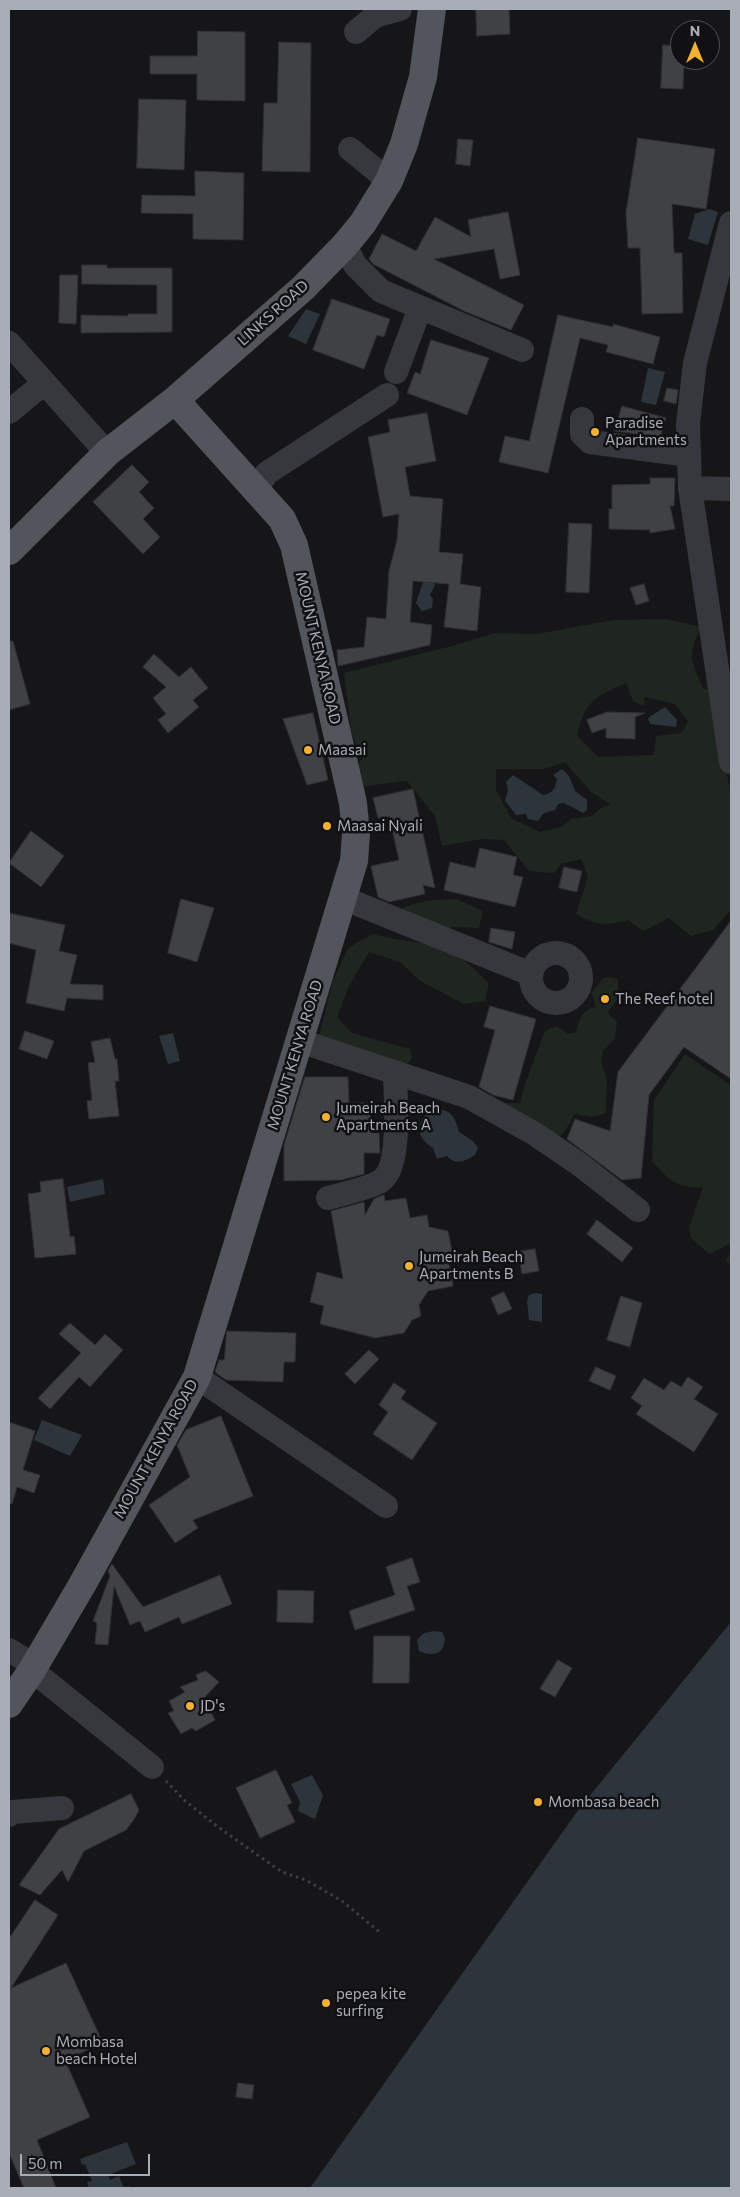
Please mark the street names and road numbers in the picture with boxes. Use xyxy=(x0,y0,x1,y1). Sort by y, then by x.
street label: LINKS ROAD xyxy=(234,277,312,349)
street label: MOUNT KENYA ROAD xyxy=(292,570,344,726)
street label: MOUNT KENYA ROAD xyxy=(264,978,326,1132)
street label: MOUNT KENYA ROAD xyxy=(110,1376,202,1522)

